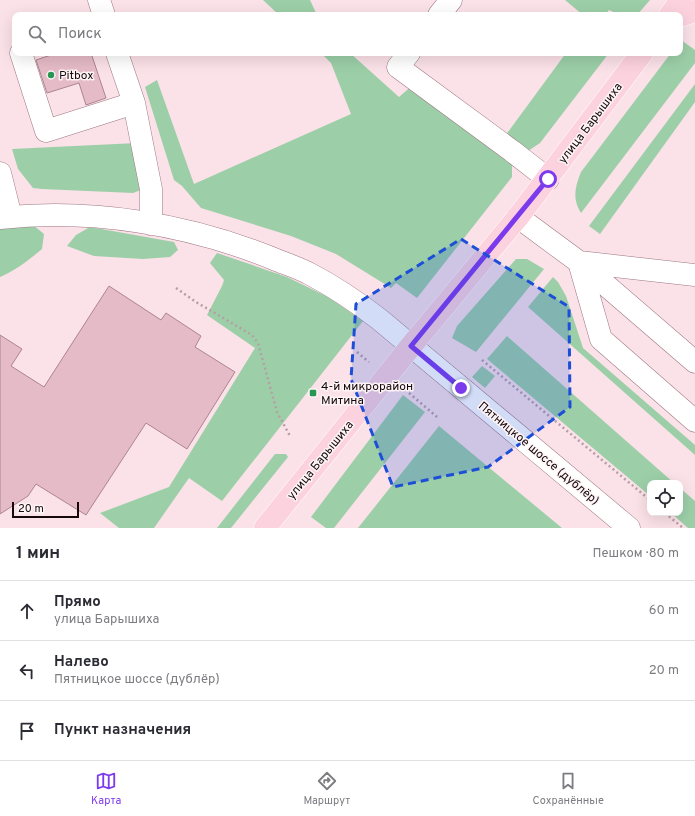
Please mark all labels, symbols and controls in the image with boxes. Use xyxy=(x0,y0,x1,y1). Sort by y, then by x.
search box xyxy=(12,12,683,56)
icon: search xyxy=(26,23,48,45)
text: Поиск xyxy=(58,25,102,44)
place label: Pitbox xyxy=(59,68,94,84)
marker: Pitbox xyxy=(46,70,56,80)
street label: улица Барышиха xyxy=(555,80,626,167)
route start xyxy=(539,170,557,188)
place label: 4-й микрорайон Митина xyxy=(321,379,413,409)
route end xyxy=(452,379,470,397)
marker: 4-й микрорайон Митина xyxy=(308,388,318,398)
street label: Пятницкое шоссе (дублёр) xyxy=(475,398,602,509)
street label: улица Барышиха xyxy=(284,418,358,503)
map controls xyxy=(647,480,683,516)
button: locate xyxy=(647,480,683,516)
scale bar xyxy=(12,500,79,519)
text: 20 m xyxy=(18,502,44,516)
text: 1 мин xyxy=(16,543,60,565)
text: Пешком · 80 m xyxy=(593,546,679,562)
text: Прямо xyxy=(54,593,101,612)
icon: ahead xyxy=(16,600,38,622)
text: 60 m xyxy=(649,603,679,619)
text: улица Барышиха xyxy=(54,612,159,628)
text: Налево xyxy=(54,653,109,672)
icon: left xyxy=(16,660,38,682)
text: 20 m xyxy=(649,663,679,679)
text: Пятницкое шоссе (дублёр) xyxy=(54,672,220,688)
icon: arrive xyxy=(16,720,38,742)
text: Пункт назначения xyxy=(54,721,191,740)
tab: Карта xyxy=(91,770,121,808)
tab: Маршрут xyxy=(303,770,350,808)
tab: Сохранённые xyxy=(533,770,604,808)

